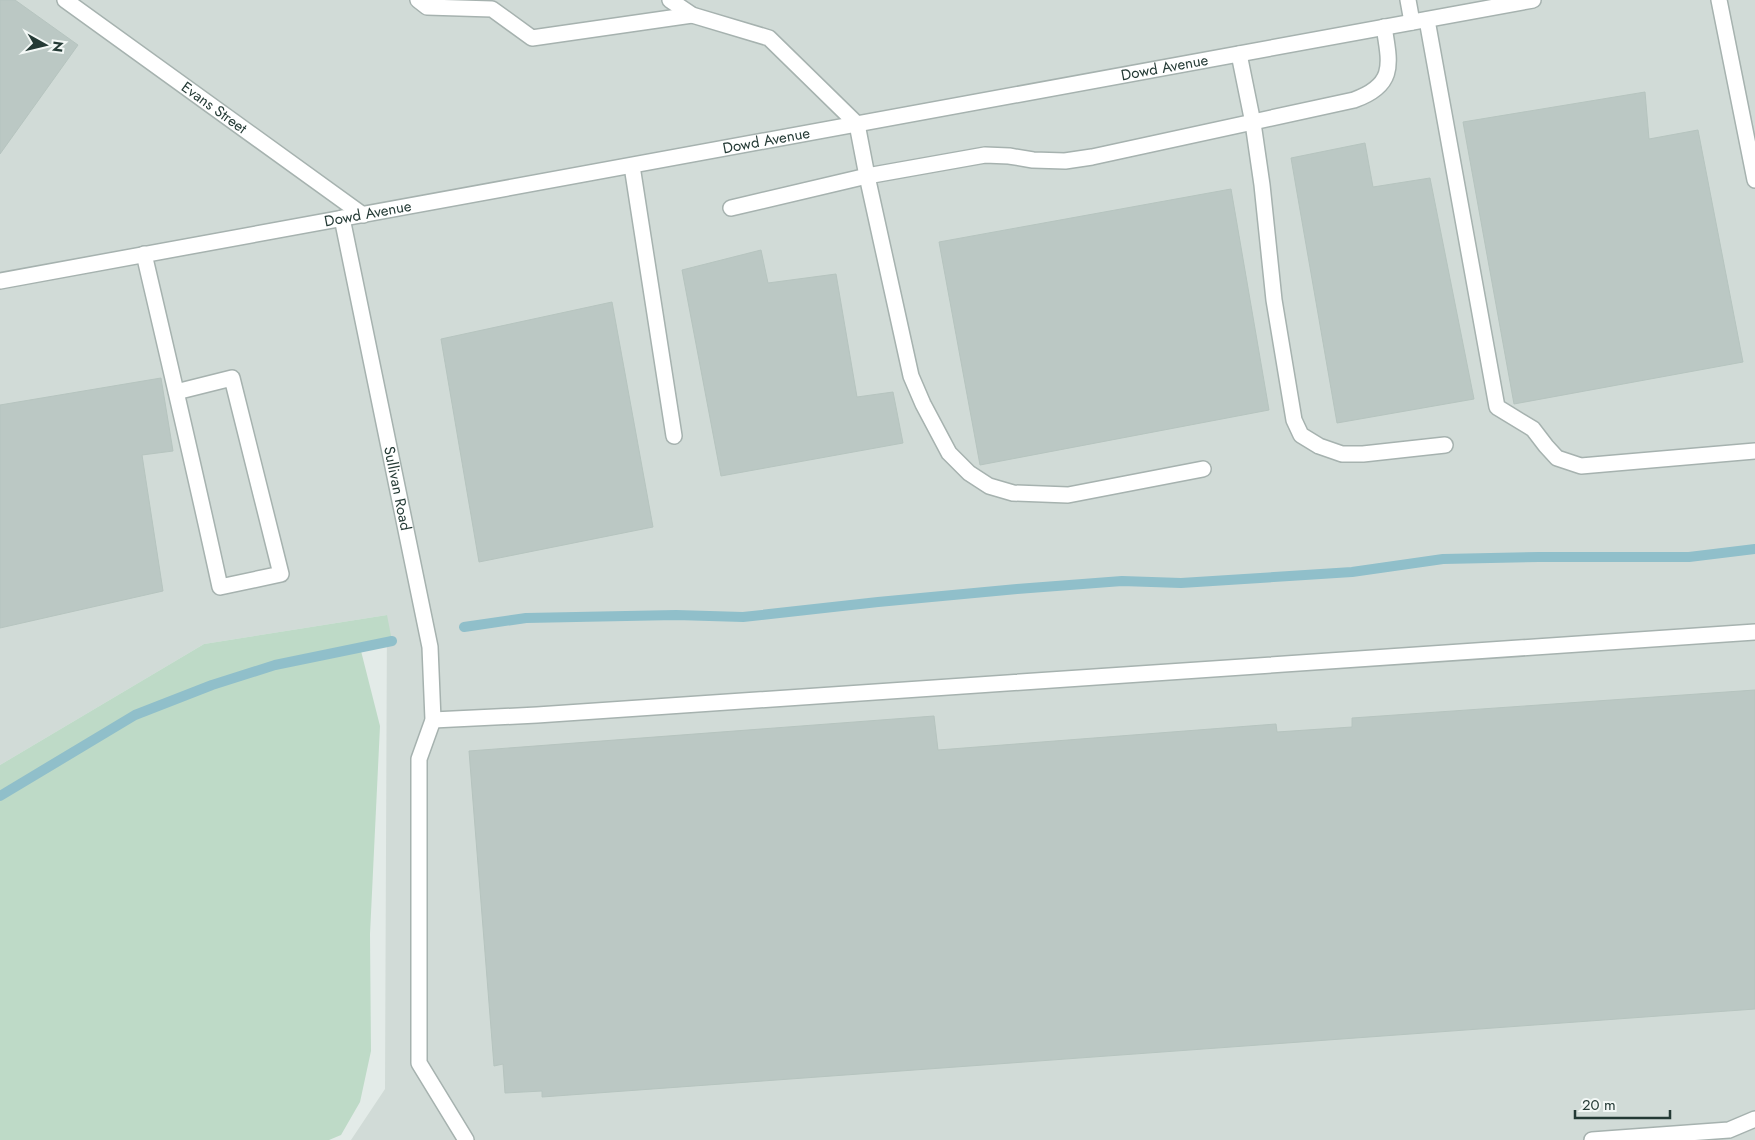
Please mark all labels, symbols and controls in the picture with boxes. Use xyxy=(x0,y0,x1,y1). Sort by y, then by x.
north arrow xyxy=(20,20,70,70)
text: N xyxy=(47,40,69,54)
street label: Dowd Avenue xyxy=(1119,49,1210,86)
street label: Evans Street xyxy=(177,76,252,139)
street label: Dowd Avenue xyxy=(721,122,812,159)
street label: Dowd Avenue xyxy=(322,195,414,232)
street label: Sullivan Road xyxy=(378,444,417,532)
scale bar xyxy=(1575,1088,1670,1120)
text: 20 m xyxy=(1582,1094,1616,1116)

